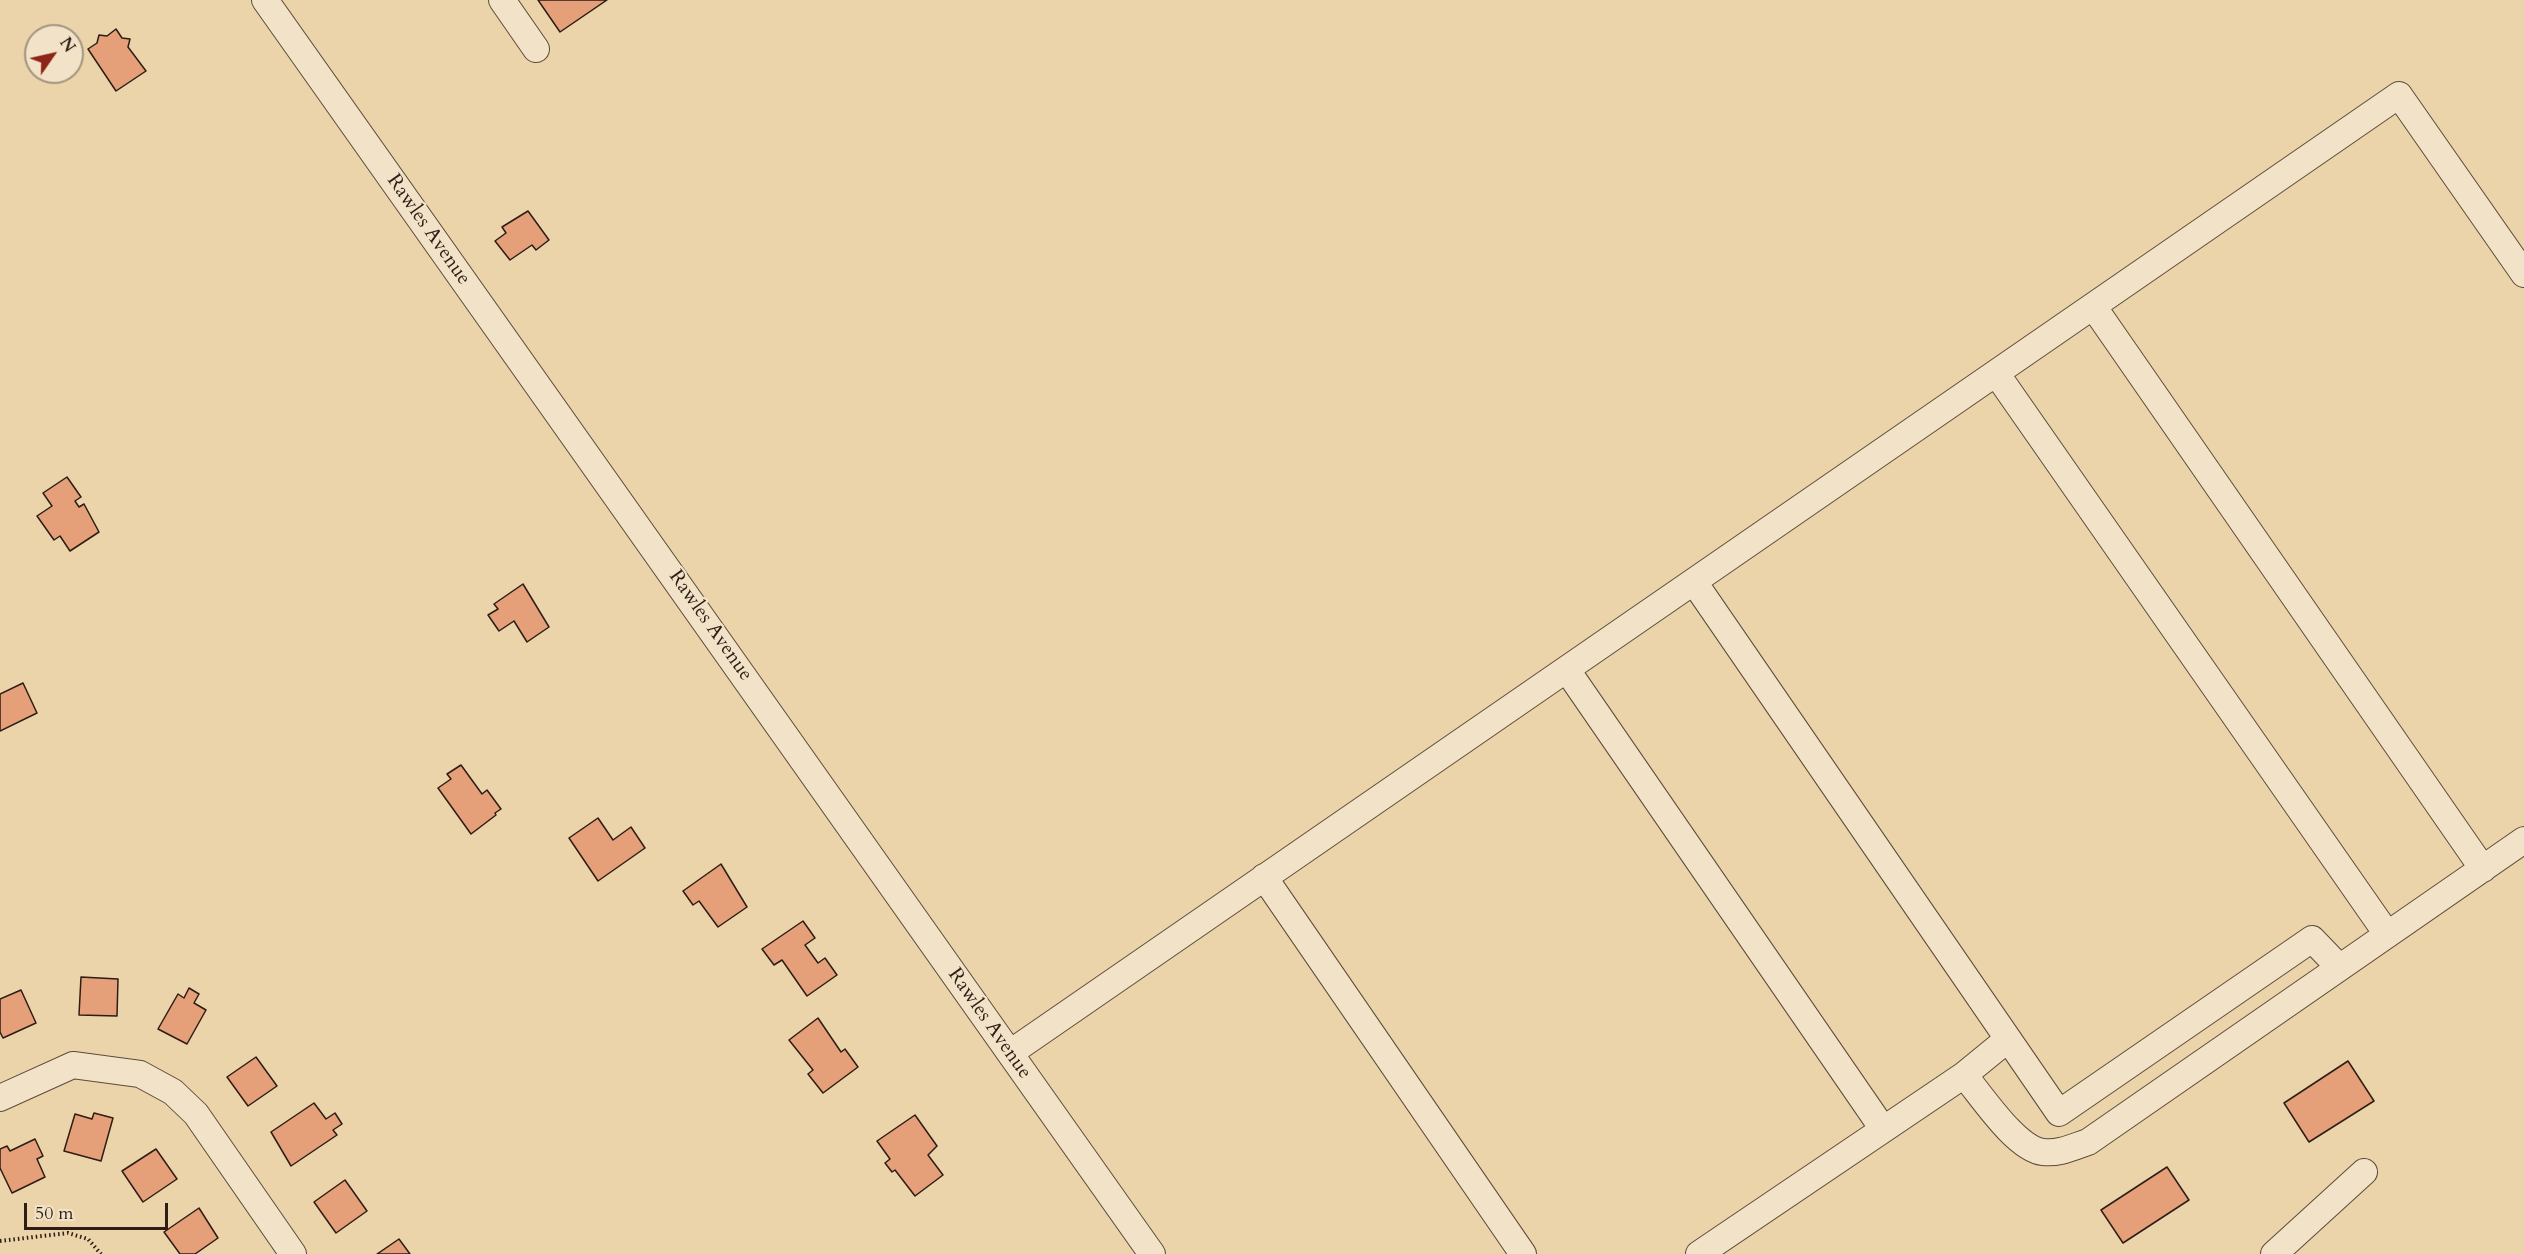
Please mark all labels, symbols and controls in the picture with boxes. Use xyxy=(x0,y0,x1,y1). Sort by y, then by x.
north arrow xyxy=(24,24,84,84)
text: N xyxy=(54,33,80,57)
street label: Rawles Avenue xyxy=(381,170,475,290)
street label: Rawles Avenue xyxy=(663,566,757,686)
street label: Rawles Avenue xyxy=(942,964,1036,1084)
scale bar xyxy=(27,1191,171,1229)
text: 50 m xyxy=(35,1201,74,1226)

